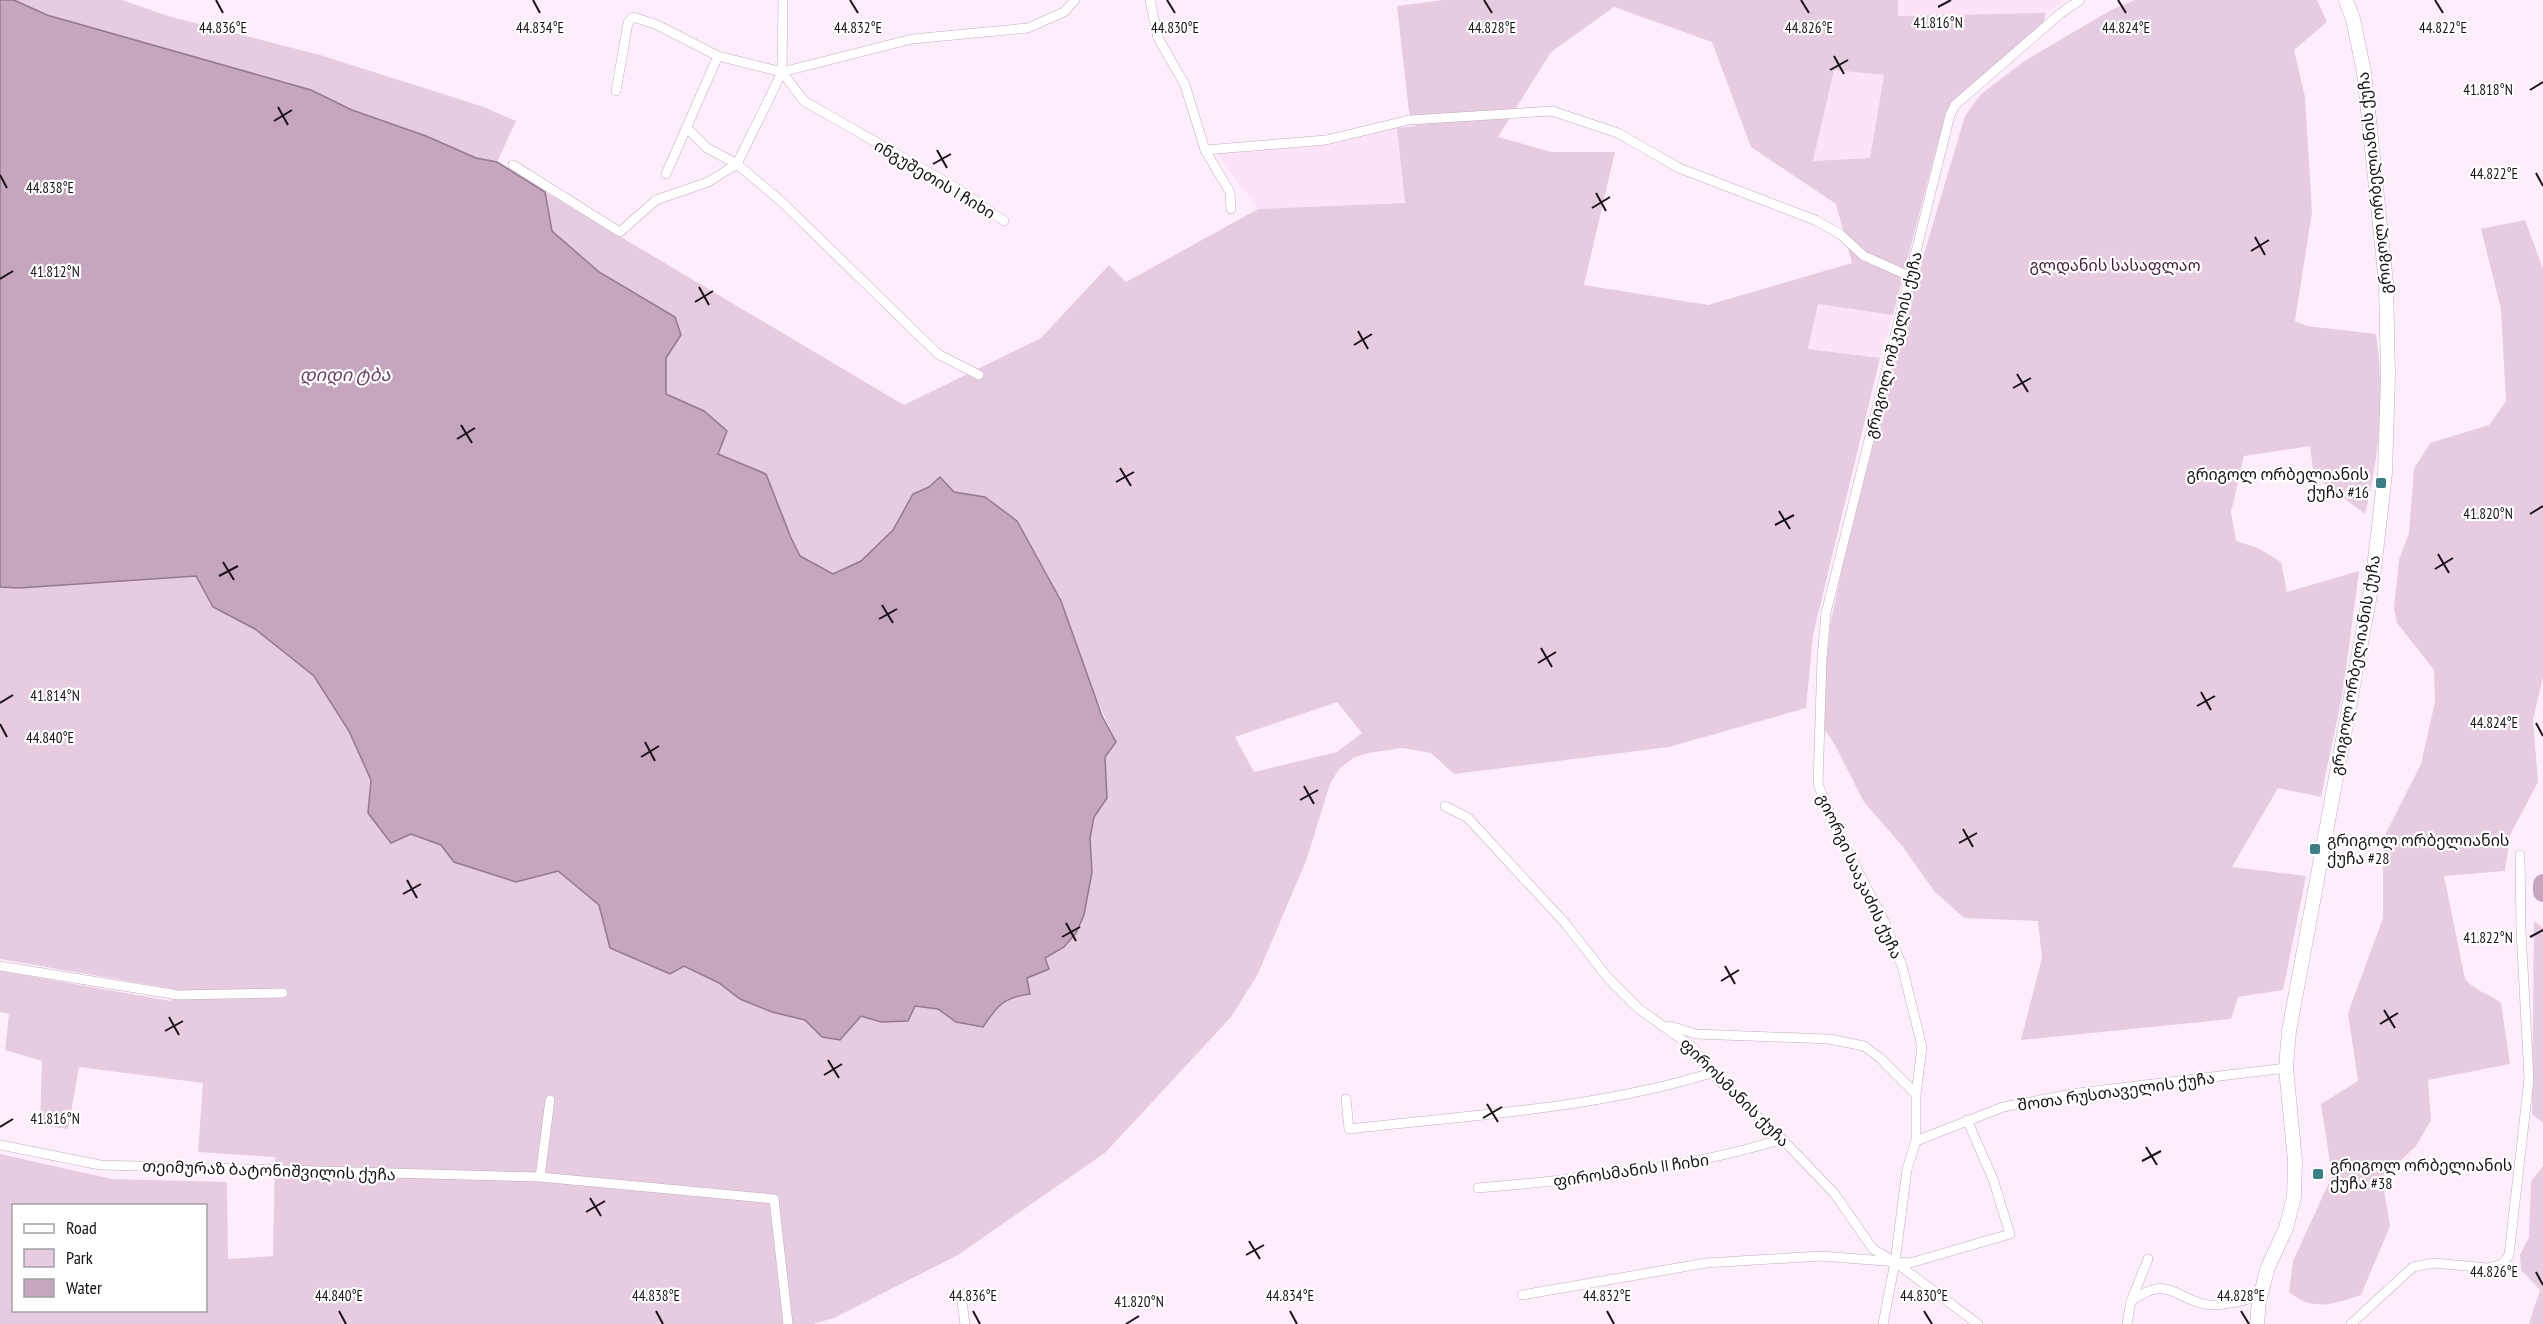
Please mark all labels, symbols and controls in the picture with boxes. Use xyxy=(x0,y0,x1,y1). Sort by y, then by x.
text: 41.816°N xyxy=(1913,13,1963,32)
text: 44.836°E xyxy=(199,18,247,37)
text: 44.834°E xyxy=(516,18,564,37)
text: 44.832°E xyxy=(834,18,882,37)
text: 44.830°E xyxy=(1151,18,1199,37)
text: 44.828°E xyxy=(1468,18,1516,37)
text: 44.826°E xyxy=(1785,18,1833,37)
text: 44.824°E xyxy=(2102,18,2150,37)
text: 44.822°E xyxy=(2419,18,2467,37)
street label: გრიგოლ ორბელიანის ქუჩა xyxy=(2352,71,2397,295)
text: 41.818°N xyxy=(2463,80,2513,99)
street label: ინგუშეთის I ჩიხი xyxy=(871,135,999,223)
text: 44.822°E xyxy=(2470,164,2518,183)
text: 44.838°E xyxy=(26,178,74,197)
street label: გრიგოლ ოშკელის ქუჩა xyxy=(1860,249,1927,441)
park label: გლდანის სასაფლაო xyxy=(2029,255,2201,276)
text: 41.812°N xyxy=(30,262,80,281)
water label: დიდი ტბა xyxy=(300,363,391,386)
place label: გრიგოლ ორბელიანის ქუჩა #16 xyxy=(2186,464,2369,502)
marker: გრიგოლ ორბელიანის ქუჩა #16 xyxy=(2374,476,2388,490)
text: 41.820°N xyxy=(2463,504,2513,523)
street label: გრიგოლ ორბელიანის ქუჩა xyxy=(2326,553,2385,777)
text: 41.814°N xyxy=(30,686,80,705)
text: 44.824°E xyxy=(2470,713,2518,732)
text: 44.840°E xyxy=(26,728,74,747)
street label: გიორგი სააკაძის ქუჩა xyxy=(1813,790,1907,962)
place label: გრიგოლ ორბელიანის ქუჩა #28 xyxy=(2327,830,2510,868)
marker: გრიგოლ ორბელიანის ქუჩა #28 xyxy=(2308,842,2322,856)
text: 41.822°N xyxy=(2463,928,2513,947)
street label: ფიროსმანის ქუჩა xyxy=(1676,1033,1794,1151)
street label: შოთა რუსთაველის ქუჩა xyxy=(2016,1067,2216,1116)
text: 41.816°N xyxy=(30,1109,80,1128)
street label: ფიროსმანის II ჩიხი xyxy=(1552,1149,1710,1191)
place label: გრიგოლ ორბელიანის ქუჩა #38 xyxy=(2330,1155,2513,1193)
street label: თეიმურაზ ბატონიშვილის ქუჩა xyxy=(142,1156,396,1185)
marker: გრიგოლ ორბელიანის ქუჩა #38 xyxy=(2311,1167,2325,1181)
legend xyxy=(12,1204,207,1312)
text: Road xyxy=(66,1216,97,1239)
text: Park xyxy=(66,1246,93,1269)
text: 44.826°E xyxy=(2470,1262,2518,1281)
text: Water xyxy=(66,1276,102,1299)
text: 44.840°E xyxy=(315,1286,363,1305)
text: 44.838°E xyxy=(632,1286,680,1305)
text: 44.836°E xyxy=(949,1286,997,1305)
text: 44.834°E xyxy=(1266,1286,1314,1305)
text: 44.832°E xyxy=(1583,1286,1631,1305)
text: 44.830°E xyxy=(1900,1286,1948,1305)
text: 44.828°E xyxy=(2217,1286,2265,1305)
text: 41.820°N xyxy=(1114,1292,1164,1311)

